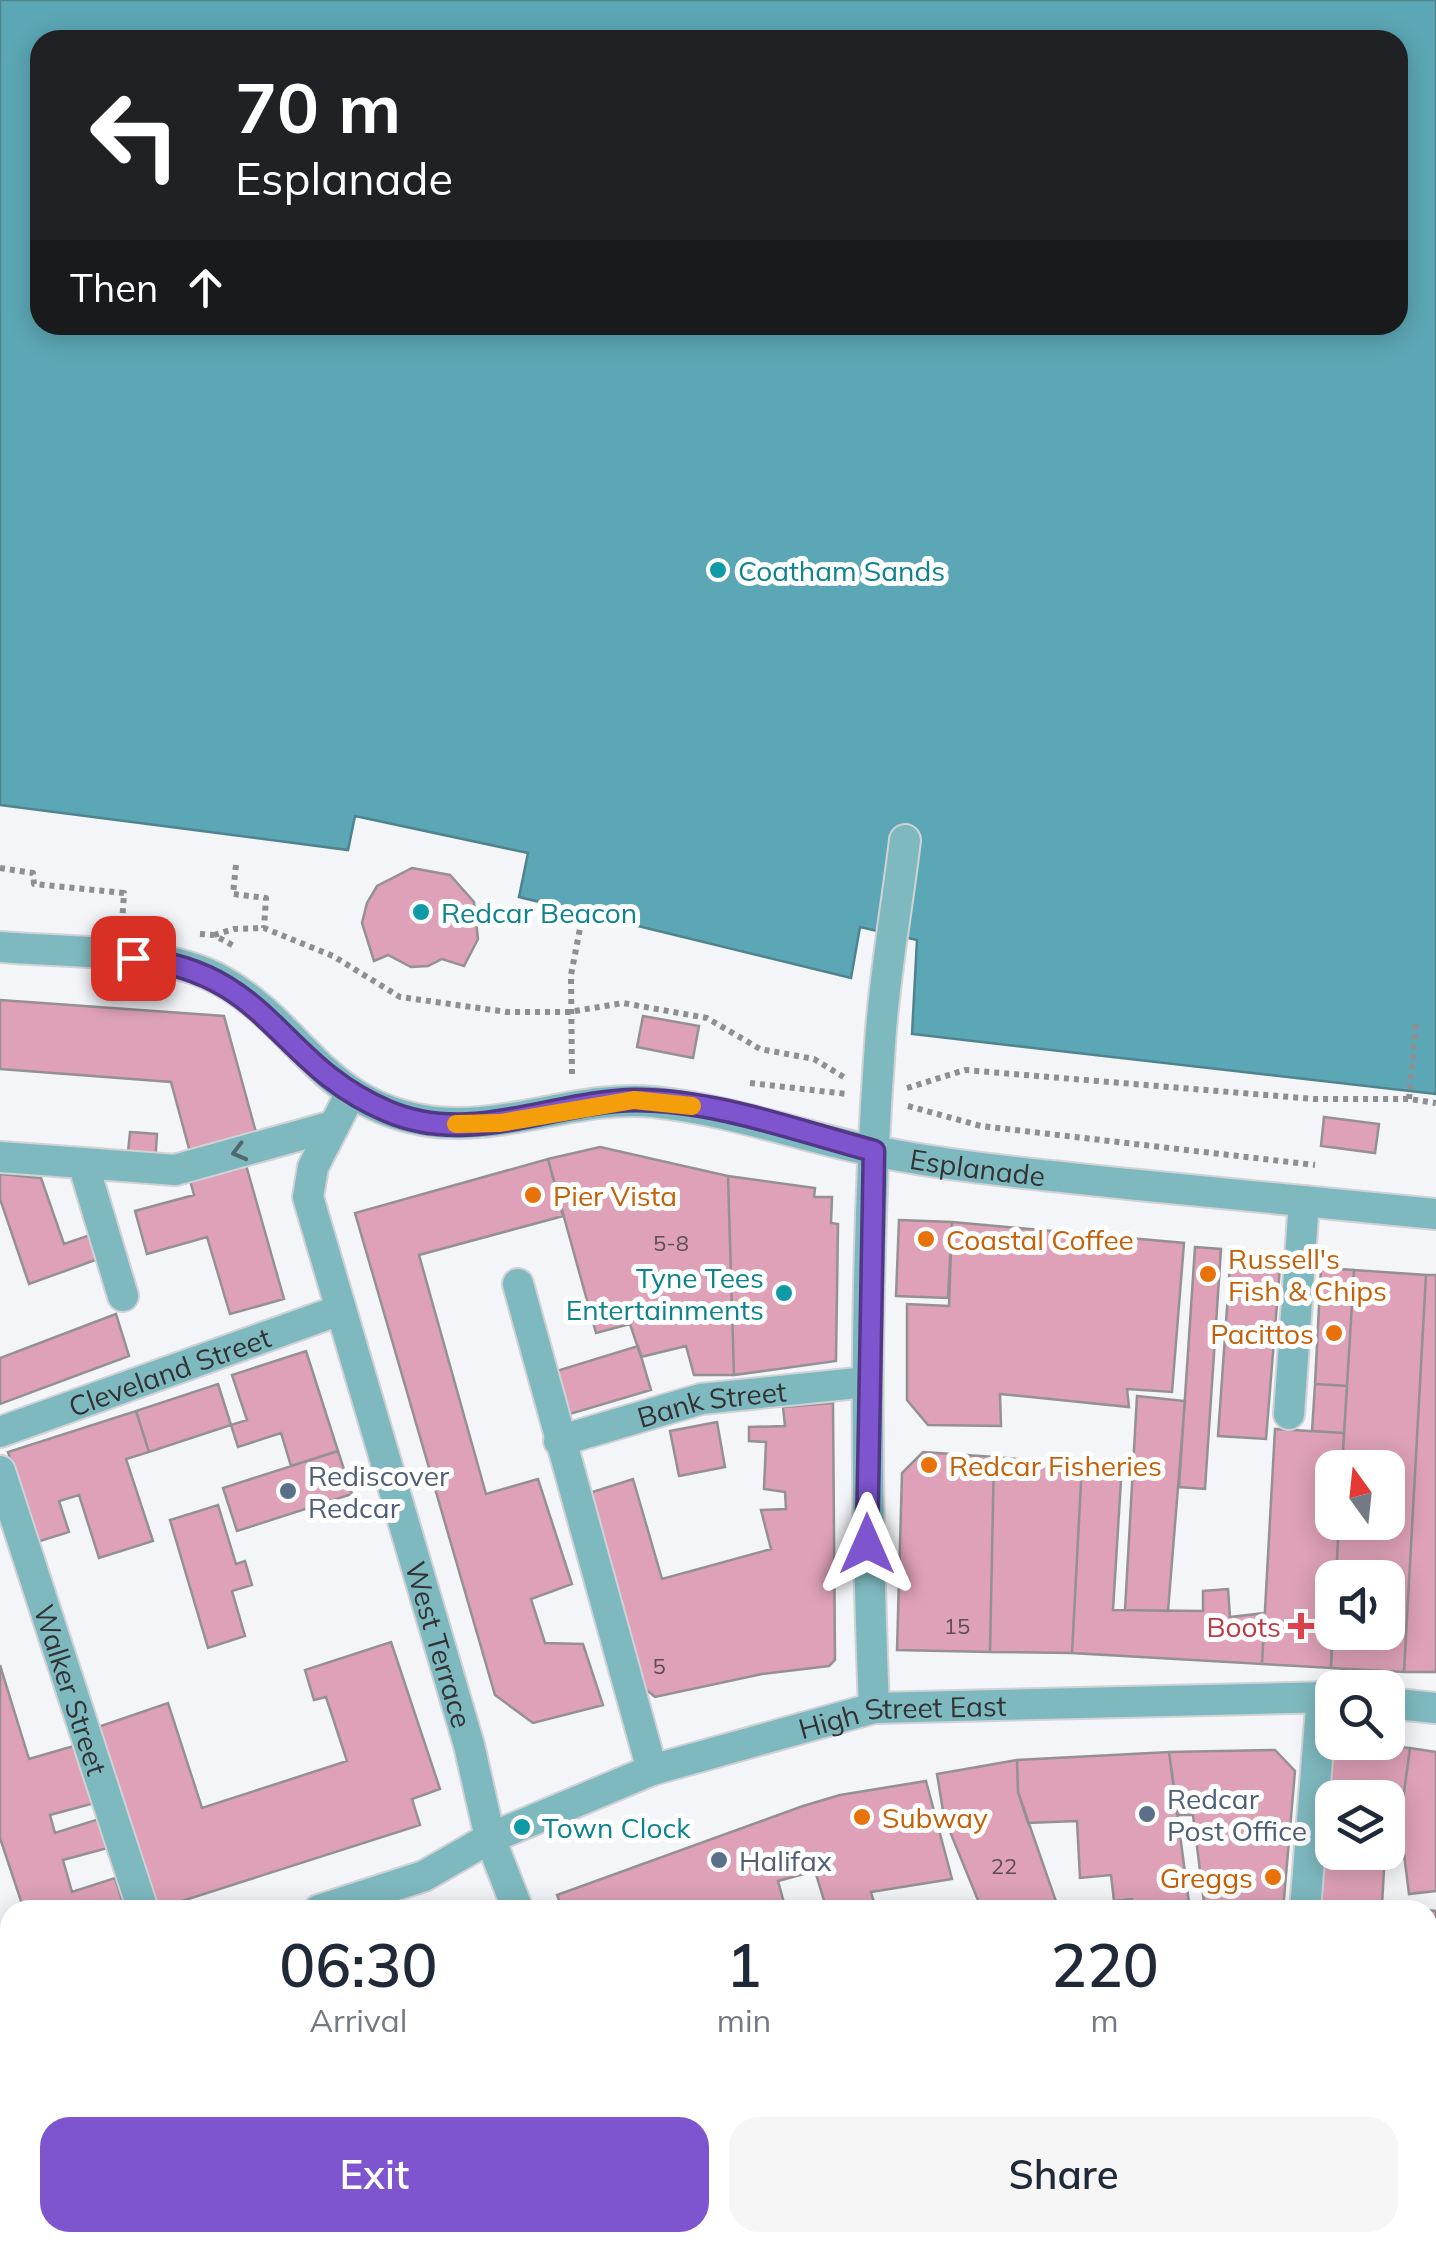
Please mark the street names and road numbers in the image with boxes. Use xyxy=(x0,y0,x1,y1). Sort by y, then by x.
street label: Esplanade xyxy=(907,1140,1047,1193)
street label: Cleveland Street xyxy=(64,1319,275,1424)
street label: Bank Street xyxy=(633,1373,788,1434)
street label: West Terrace xyxy=(399,1557,480,1732)
street label: Walker Street xyxy=(27,1600,115,1780)
street label: High Street East xyxy=(794,1687,1007,1746)

